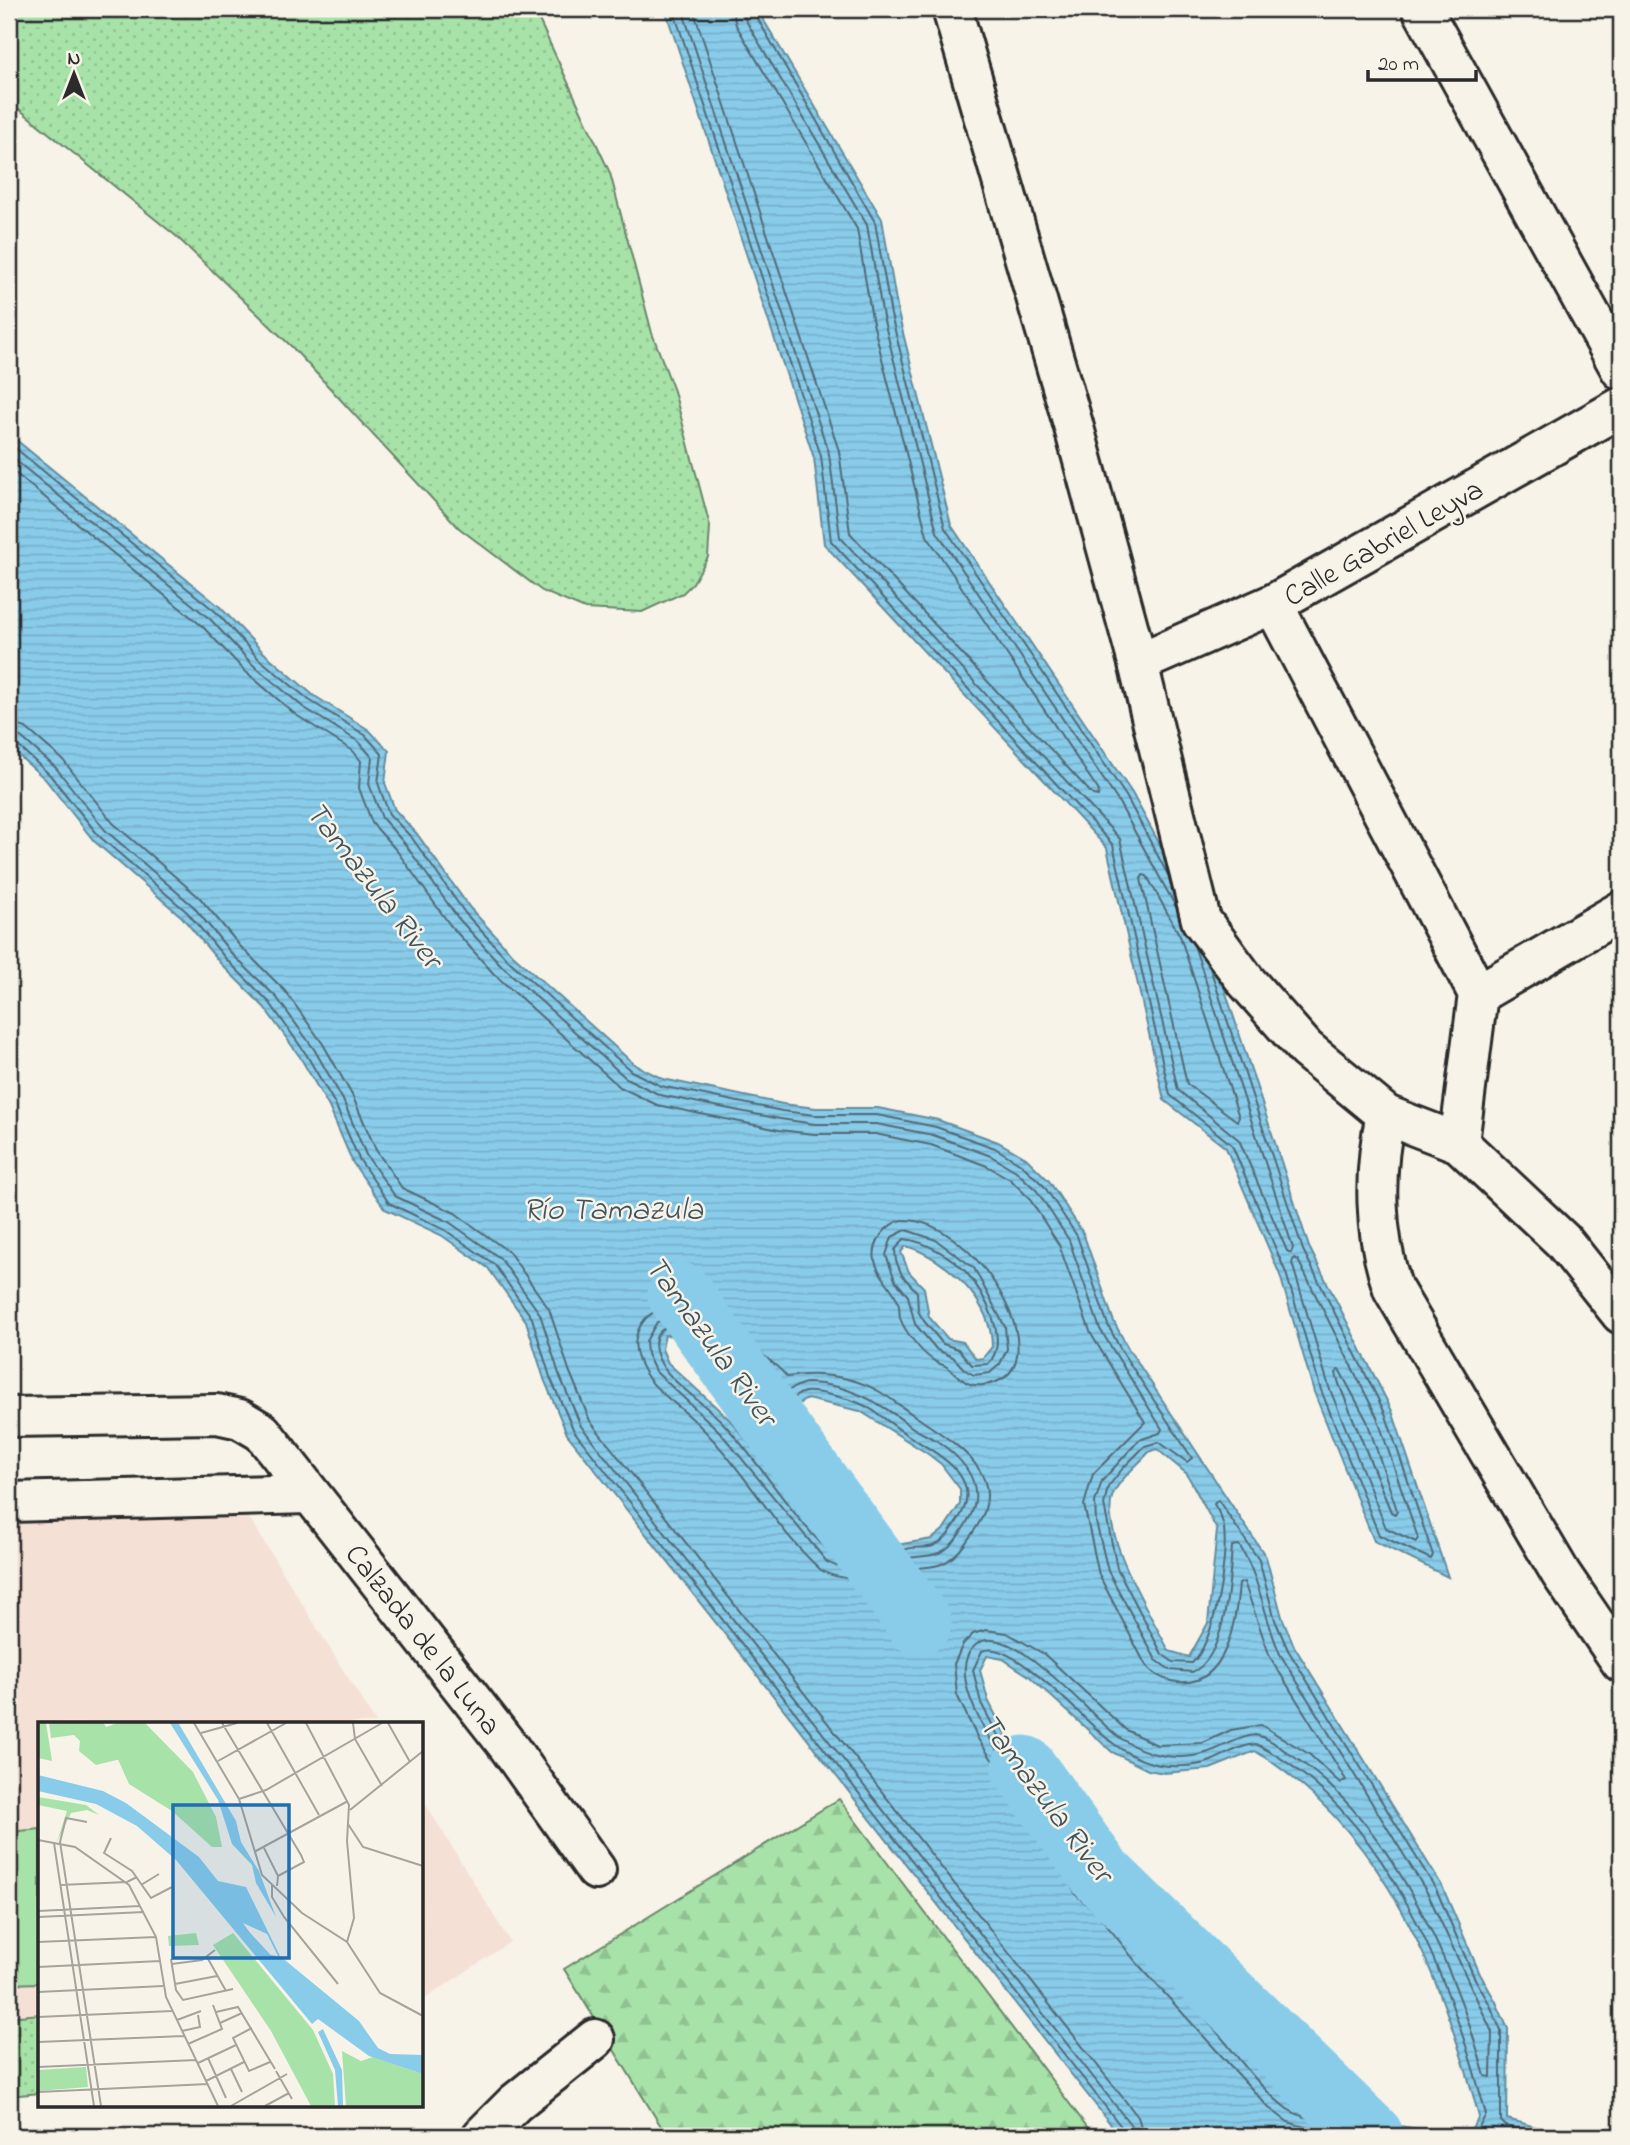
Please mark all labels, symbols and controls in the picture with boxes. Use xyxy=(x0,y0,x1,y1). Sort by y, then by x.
north arrow xyxy=(38,38,108,108)
scale bar xyxy=(1368,38,1476,82)
text: N xyxy=(68,46,81,73)
text: 20 m xyxy=(1378,50,1419,80)
street label: Calle Gabriel Leyva xyxy=(1276,469,1493,620)
water label: Tamazula River xyxy=(292,792,455,983)
water label: Río Tamazula xyxy=(523,1188,704,1235)
water label: Tamazula River xyxy=(631,1247,790,1440)
street label: Calzada de la Luna xyxy=(333,1536,511,1746)
water label: Tamazula River xyxy=(965,1705,1126,1897)
inset map xyxy=(38,1722,424,2106)

